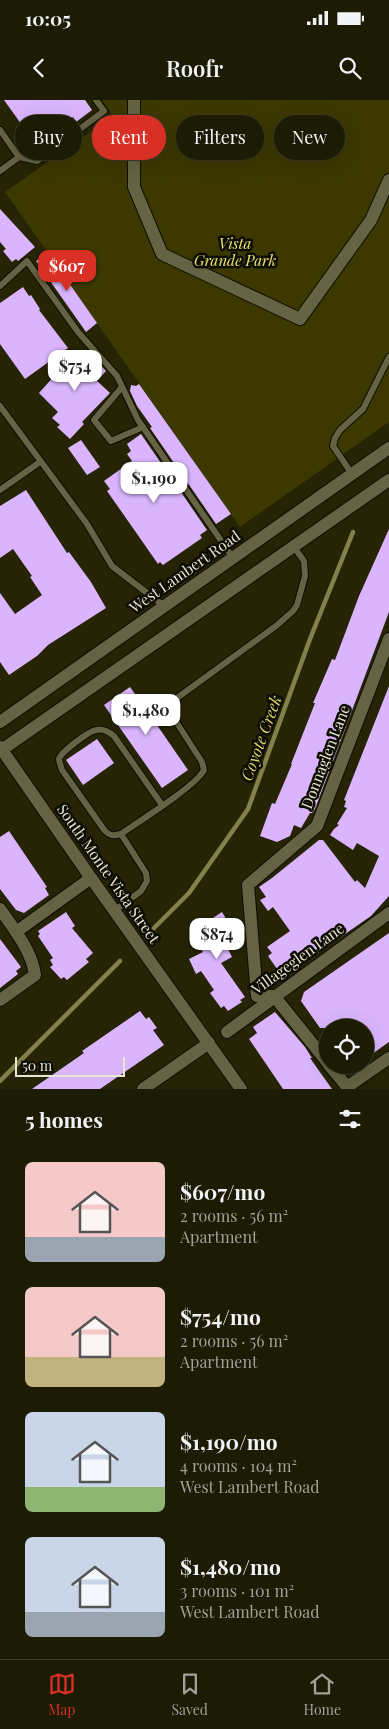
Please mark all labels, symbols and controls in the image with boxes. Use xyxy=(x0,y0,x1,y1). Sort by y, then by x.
text: 10:05 xyxy=(25,5,71,31)
text: Roofr xyxy=(166,53,223,83)
icon: back xyxy=(25,54,53,82)
icon: search xyxy=(336,54,364,82)
chip: Buy xyxy=(15,115,82,160)
chip: Rent xyxy=(92,115,166,160)
chip: Filters xyxy=(176,115,264,160)
chip: New xyxy=(274,115,345,160)
park label: Vista Grande Park xyxy=(194,233,276,270)
pin: $607 xyxy=(37,250,97,292)
text: $607 xyxy=(49,255,85,276)
pin: $754 xyxy=(45,350,105,392)
text: $754 xyxy=(59,355,91,376)
pin: $1,190 xyxy=(113,462,195,504)
text: $1,190 xyxy=(132,467,176,488)
street label: West Lambert Road xyxy=(124,525,244,617)
water label: Coyote Creek xyxy=(235,692,286,783)
pin: $1,480 xyxy=(105,694,187,736)
text: $1,480 xyxy=(122,699,170,720)
street label: Donnaglen Lane xyxy=(296,702,354,811)
street label: South Monte Vista Street xyxy=(53,800,165,948)
pin: $874 xyxy=(187,918,247,960)
street label: Villageglen Lane xyxy=(246,918,348,999)
text: $874 xyxy=(200,923,234,944)
map controls xyxy=(319,1019,374,1074)
button: locate xyxy=(319,1019,374,1074)
scale bar xyxy=(15,1054,125,1077)
text: 50 m xyxy=(22,1056,52,1075)
text: 5 homes xyxy=(25,1105,103,1133)
icon: filters xyxy=(336,1105,364,1133)
text: $607/mo xyxy=(180,1177,265,1205)
icon: home xyxy=(65,1182,125,1242)
text: 2 rooms · 56 m² xyxy=(180,1205,288,1226)
text: Apartment xyxy=(180,1226,258,1247)
text: $754/mo xyxy=(180,1302,261,1330)
icon: home xyxy=(65,1307,125,1367)
text: 2 rooms · 56 m² xyxy=(180,1330,288,1351)
text: Apartment xyxy=(180,1351,258,1372)
text: $1,190/mo xyxy=(180,1427,278,1455)
icon: home xyxy=(65,1432,125,1492)
text: 4 rooms · 104 m² xyxy=(180,1455,297,1476)
text: West Lambert Road xyxy=(180,1476,320,1497)
text: $1,480/mo xyxy=(180,1552,281,1580)
icon: home xyxy=(65,1557,125,1617)
text: 3 rooms · 101 m² xyxy=(180,1580,294,1601)
text: West Lambert Road xyxy=(180,1601,320,1622)
tab: Map xyxy=(48,1670,76,1719)
tab: Saved xyxy=(172,1670,208,1719)
tab: Home xyxy=(304,1670,341,1719)

